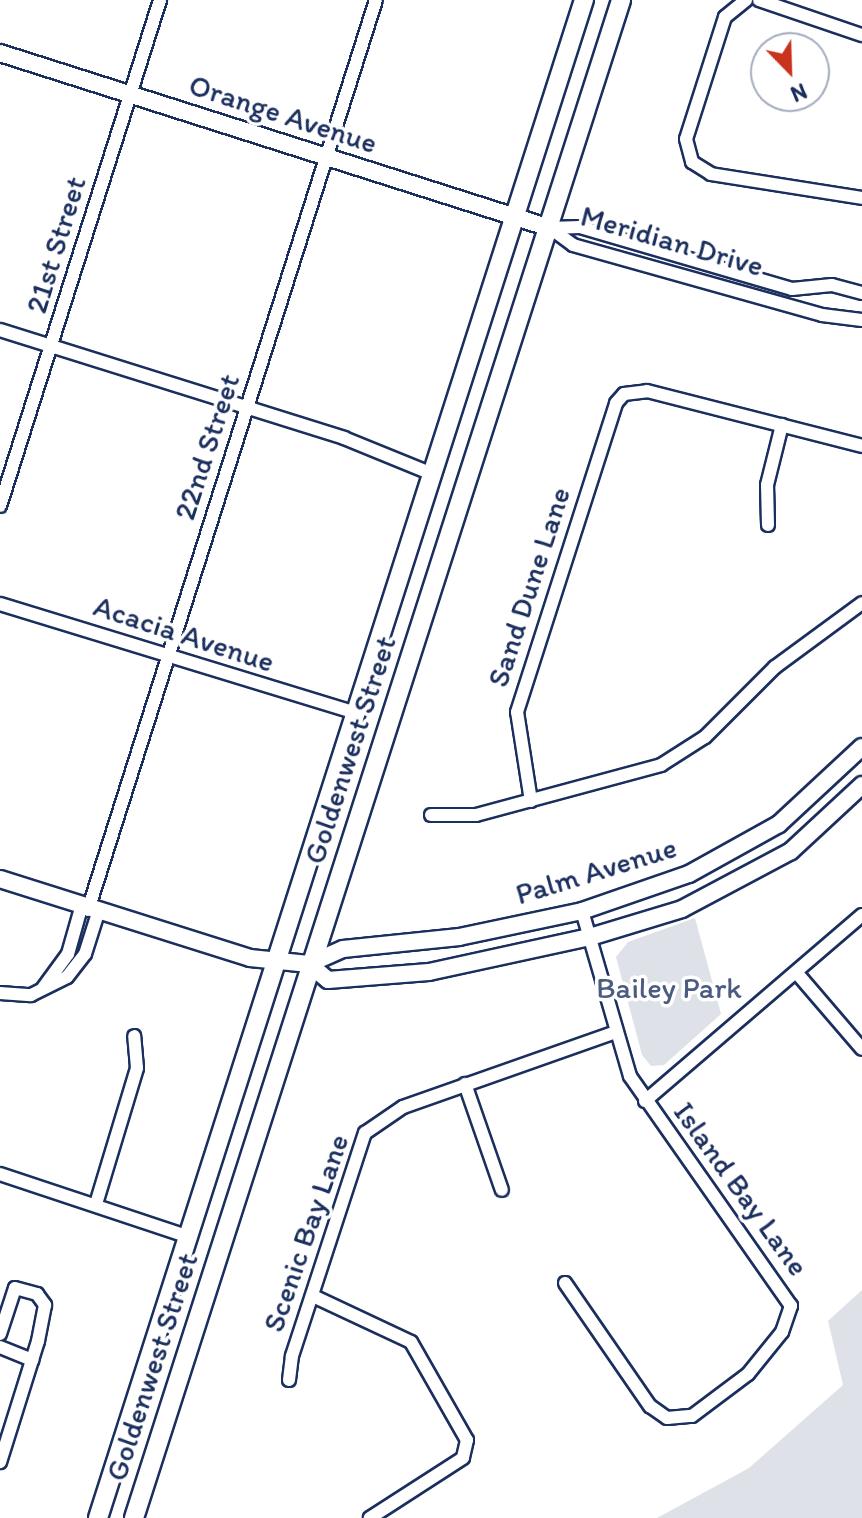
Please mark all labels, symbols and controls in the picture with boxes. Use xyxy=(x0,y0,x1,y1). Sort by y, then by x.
north arrow xyxy=(750,32,830,112)
street label: Orange Avenue xyxy=(184,67,382,161)
text: N xyxy=(787,77,811,108)
street label: 21st Street xyxy=(18,173,94,317)
street label: Meridian Drive xyxy=(577,198,767,284)
street label: 22nd Street xyxy=(167,370,247,524)
street label: Sand Dune Lane xyxy=(480,482,578,692)
street label: Acacia Avenue xyxy=(90,588,278,680)
street label: Goldenwest Street xyxy=(296,632,404,868)
street label: Palm Avenue xyxy=(512,830,680,912)
park label: Bailey Park xyxy=(596,970,742,1006)
street label: Island Bay Lane xyxy=(666,1095,816,1283)
street label: Scenic Bay Lane xyxy=(255,1129,357,1337)
street label: Goldenwest Street xyxy=(98,1249,206,1485)

